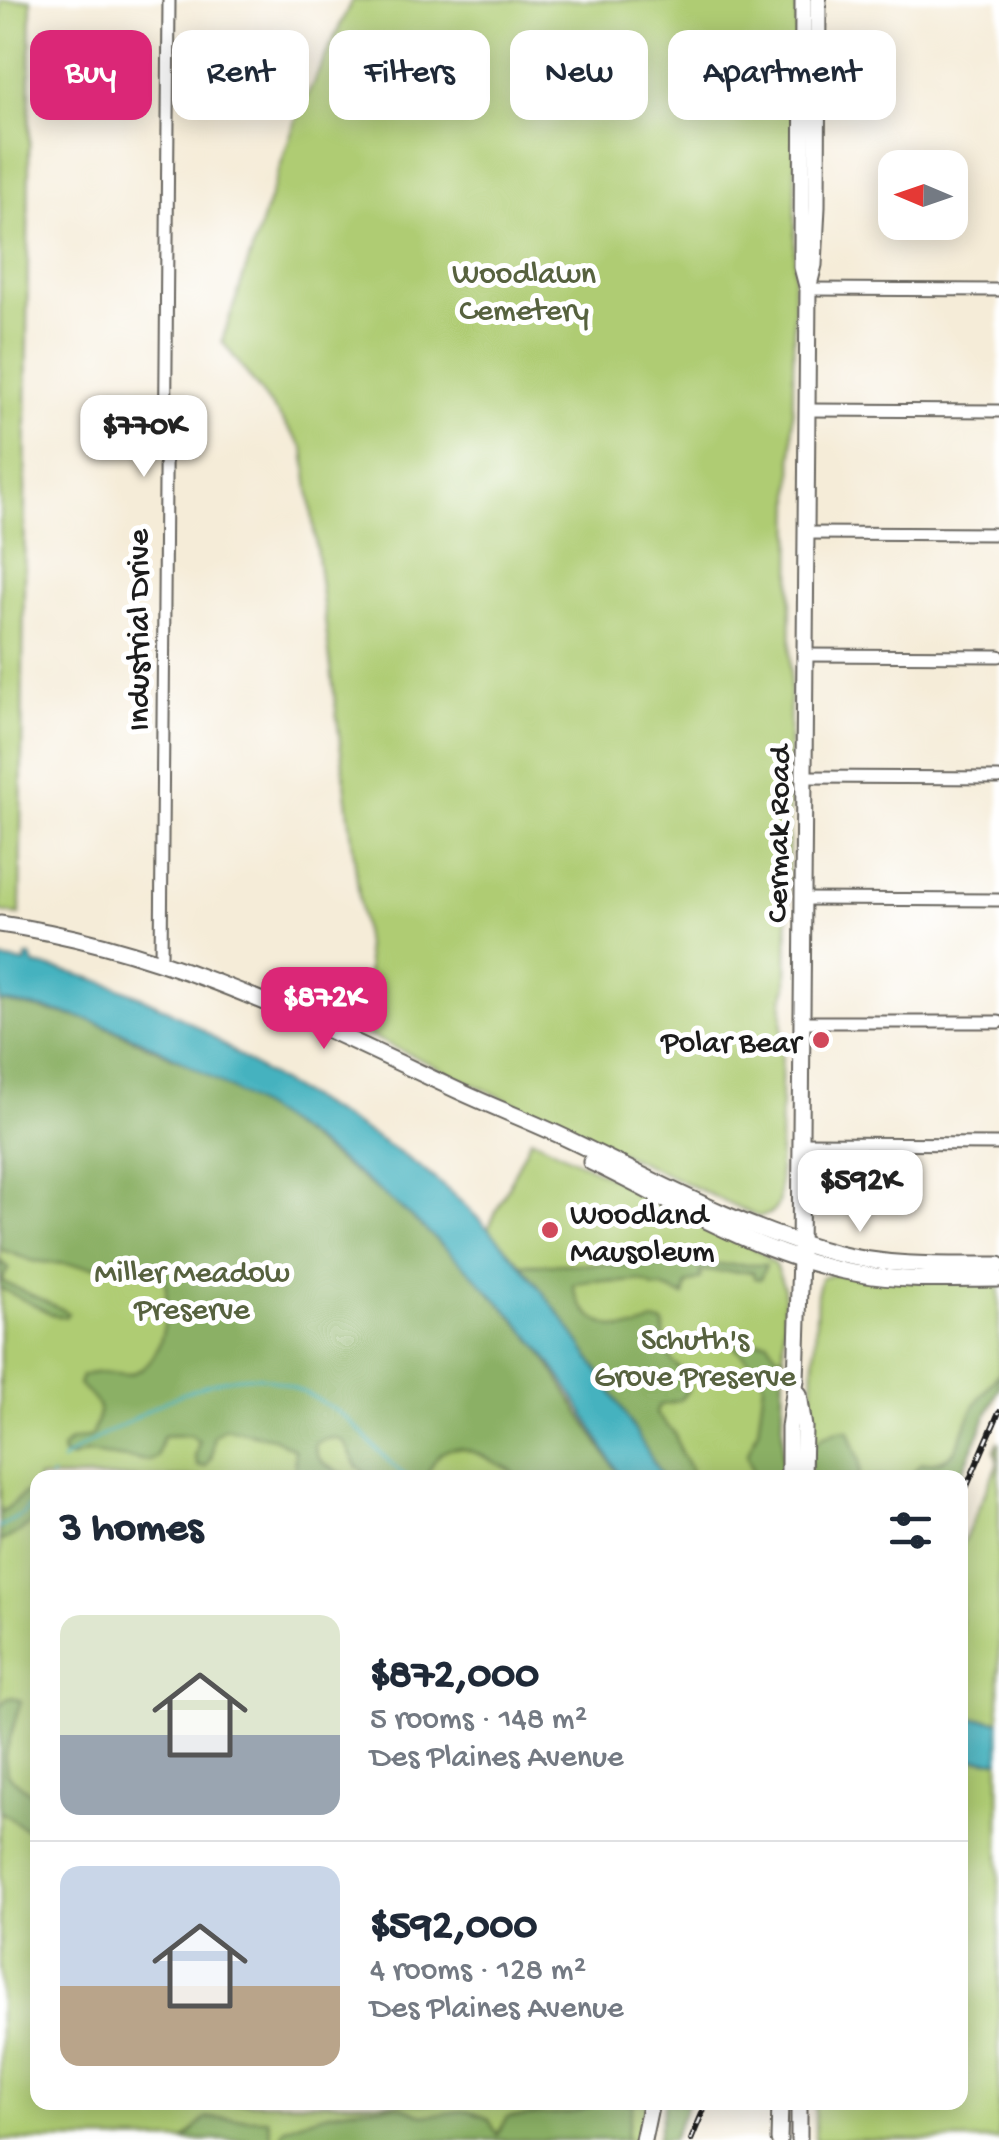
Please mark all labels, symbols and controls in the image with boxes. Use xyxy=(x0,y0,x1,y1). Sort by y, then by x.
chip: Buy xyxy=(30,30,152,120)
chip: Rent xyxy=(172,30,309,120)
chip: Filters xyxy=(329,30,490,120)
chip: New xyxy=(510,30,648,120)
chip: Apartment xyxy=(668,30,896,120)
north arrow xyxy=(878,150,968,240)
map controls xyxy=(878,150,968,240)
park label: Woodlawn Cemetery xyxy=(452,257,596,332)
pin: $770K xyxy=(74,395,214,480)
text: $770K xyxy=(102,408,186,446)
street label: Industrial Drive xyxy=(122,529,160,731)
street label: Cermak Road xyxy=(760,743,802,923)
pin: $872K xyxy=(254,967,394,1052)
text: $872K xyxy=(283,980,365,1018)
place label: Polar Bear xyxy=(660,1026,804,1064)
marker: Polar Bear xyxy=(810,1029,832,1051)
pin: $592K xyxy=(790,1150,930,1235)
text: $592K xyxy=(820,1163,900,1201)
place label: Woodland Mausoleum xyxy=(570,1198,715,1273)
marker: Woodland Mausoleum xyxy=(539,1219,561,1241)
park label: Miller Meadow Preserve xyxy=(94,1256,290,1331)
park label: Schuth's Grove Preserve xyxy=(594,1323,797,1398)
icon: filters xyxy=(883,1503,938,1558)
text: 3 homes xyxy=(60,1506,203,1555)
text: $872,000 xyxy=(370,1653,539,1702)
icon: home xyxy=(140,1655,260,1775)
text: 5 rooms · 148 m² xyxy=(370,1702,587,1740)
text: Des Plaines Avenue xyxy=(370,1740,623,1778)
text: $592,000 xyxy=(370,1904,537,1953)
icon: home xyxy=(140,1906,260,2026)
text: 4 rooms · 128 m² xyxy=(370,1953,586,1991)
text: Des Plaines Avenue xyxy=(370,1991,623,2029)

